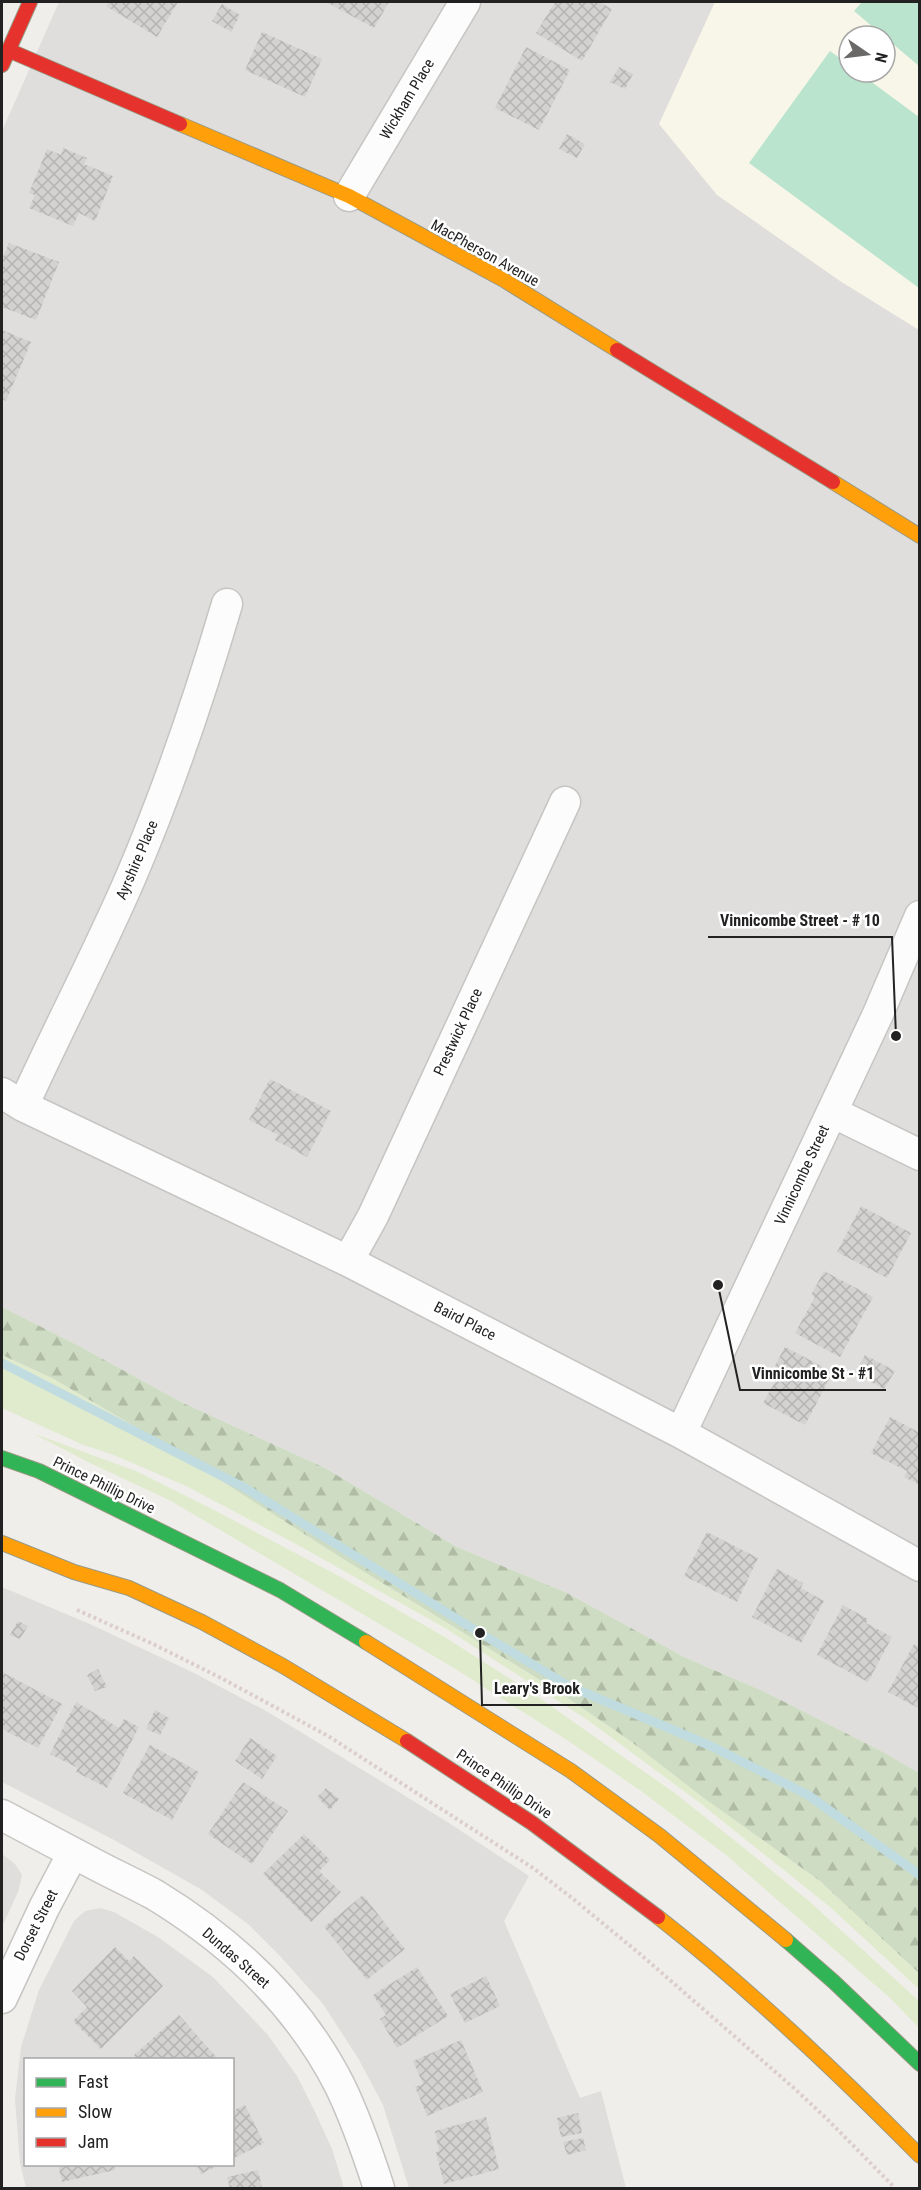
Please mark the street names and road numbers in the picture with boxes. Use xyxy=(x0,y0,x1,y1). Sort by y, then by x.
street label: Wickham Place xyxy=(376,56,438,142)
street label: MacPherson Avenue xyxy=(428,216,542,290)
street label: Ayrshire Place xyxy=(112,818,162,902)
street label: Prestwick Place xyxy=(430,985,486,1079)
street label: Vinnicombe Street xyxy=(771,1122,833,1228)
street label: Baird Place xyxy=(431,1298,499,1344)
street label: Prince Phillip Drive xyxy=(50,1453,158,1517)
street label: Prince Phillip Drive xyxy=(453,1745,555,1823)
street label: Dorset Street xyxy=(10,1886,62,1964)
street label: Dundas Street xyxy=(199,1924,273,1992)

